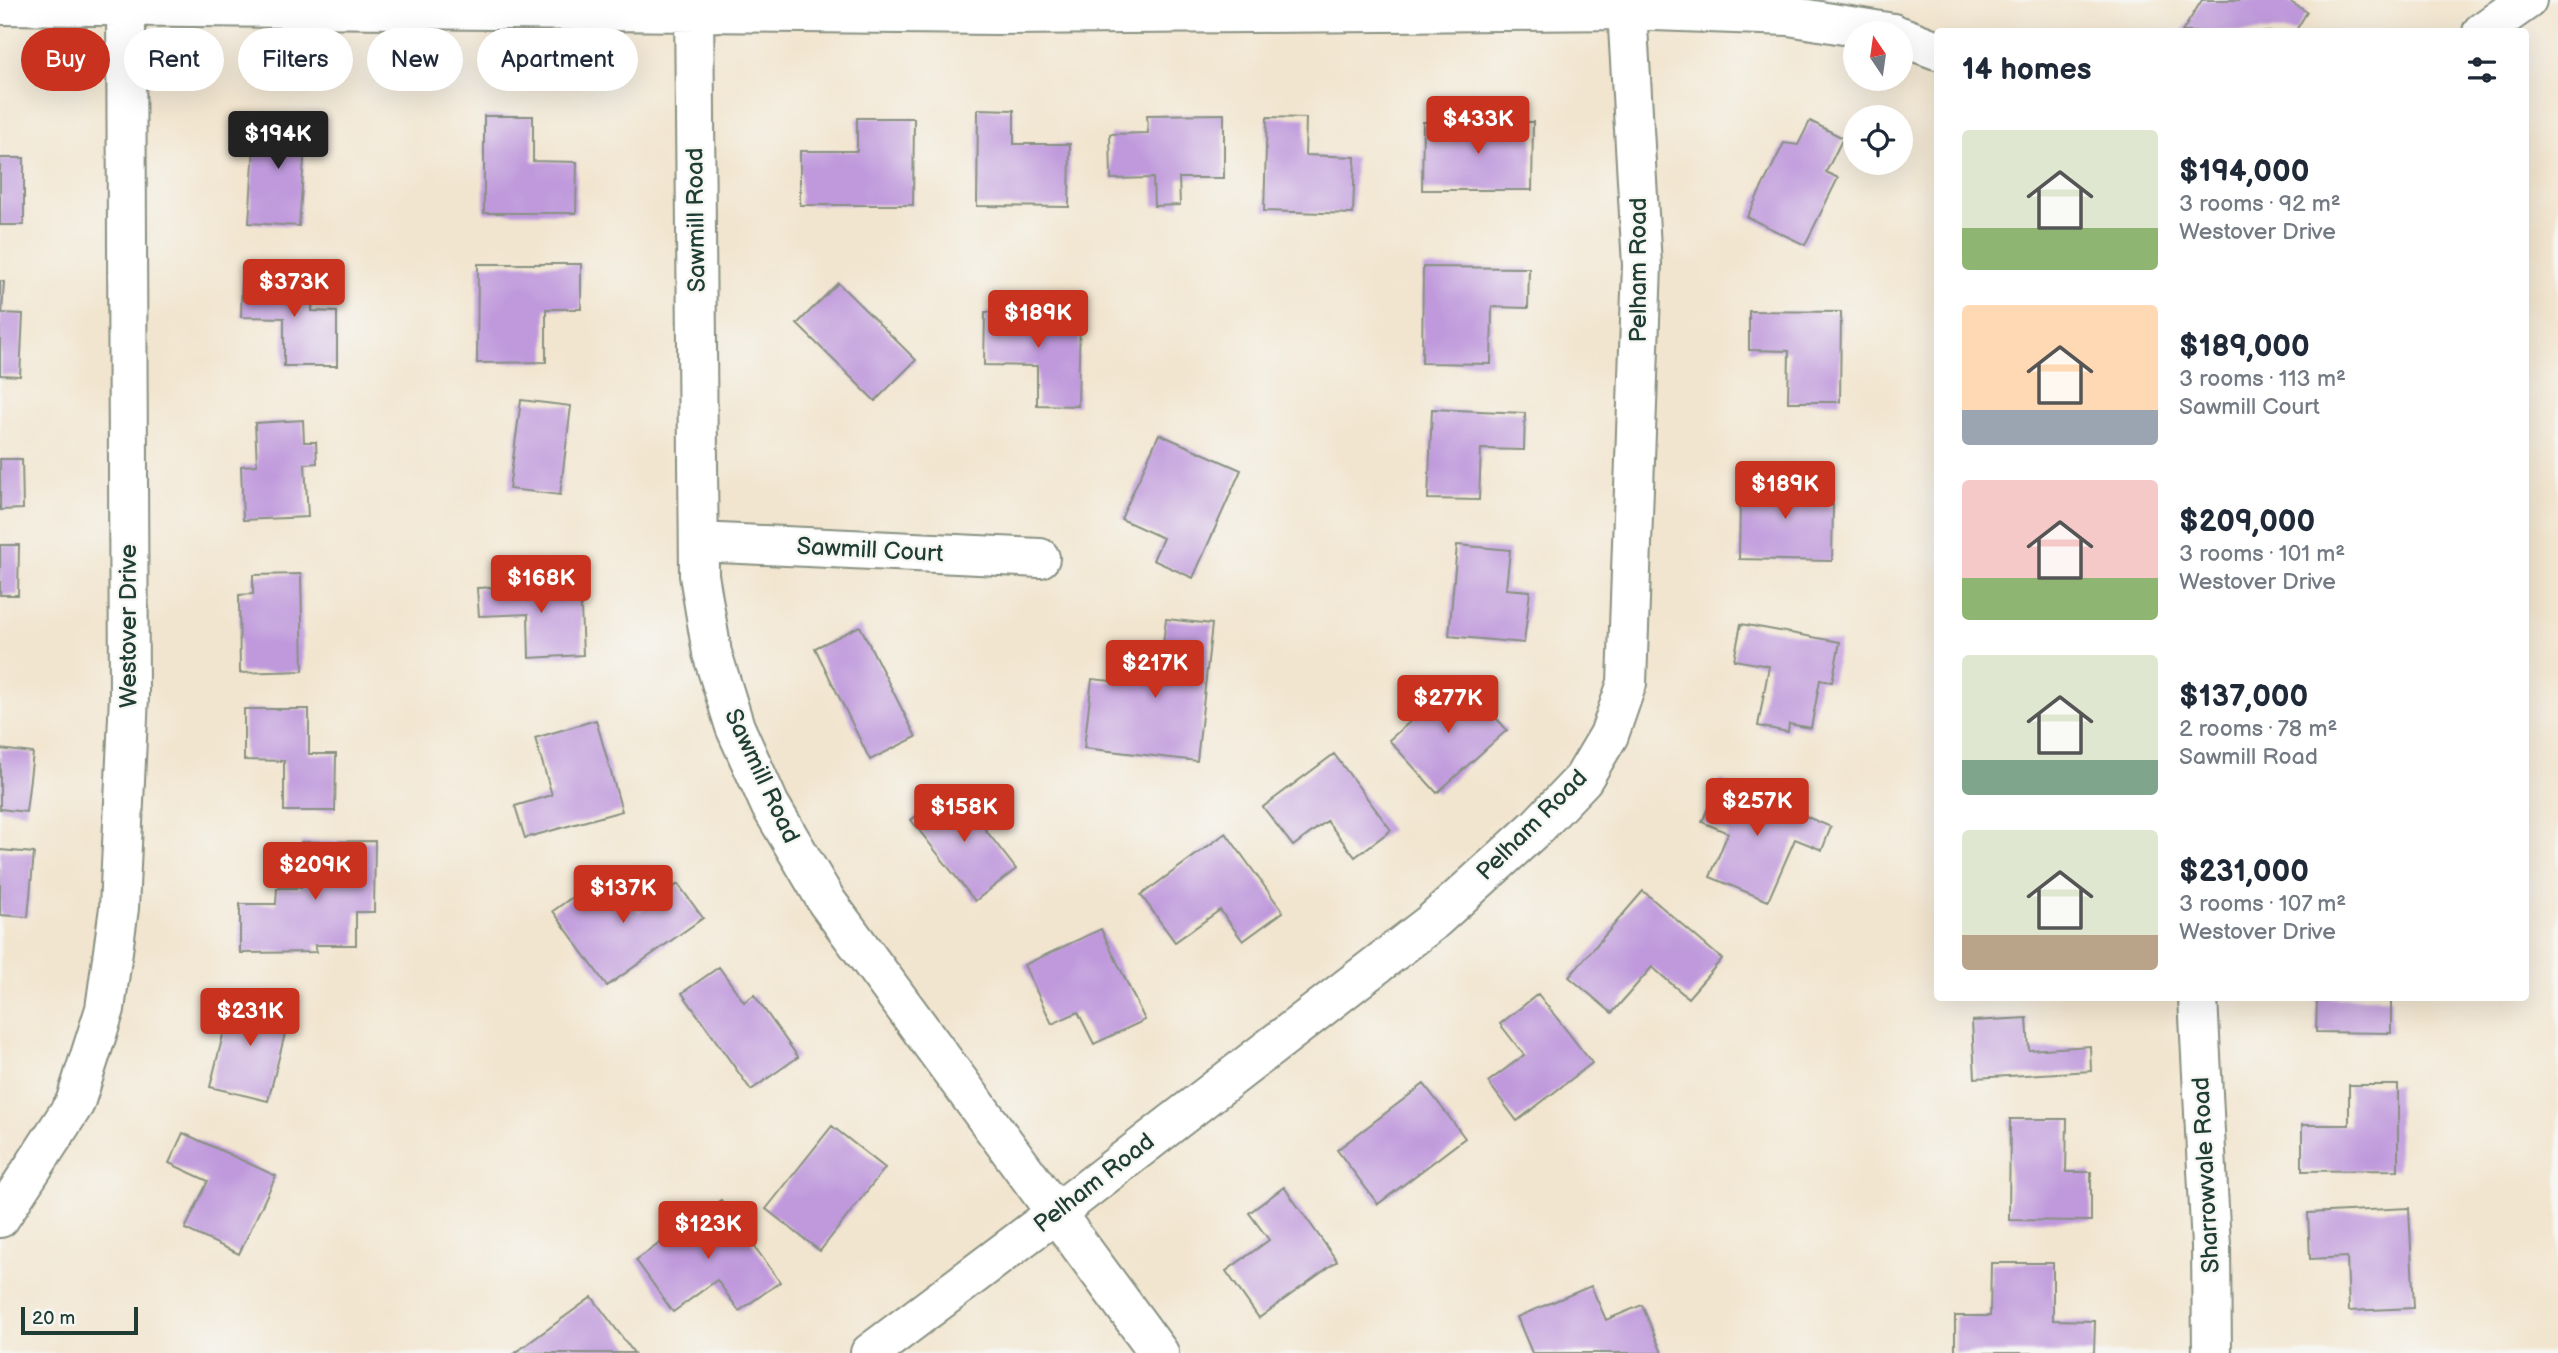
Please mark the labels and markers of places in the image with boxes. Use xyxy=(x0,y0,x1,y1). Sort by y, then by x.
pin: $433K xyxy=(1429,96,1527,156)
pin: $194K xyxy=(229,111,327,171)
pin: $373K xyxy=(245,260,343,319)
pin: $189K xyxy=(989,290,1087,350)
pin: $189K xyxy=(1736,462,1834,521)
pin: $168K xyxy=(492,556,590,615)
pin: $217K xyxy=(1106,640,1204,700)
pin: $277K xyxy=(1399,676,1497,735)
pin: $257K xyxy=(1708,778,1806,838)
pin: $158K xyxy=(915,784,1013,844)
pin: $209K xyxy=(266,842,364,902)
pin: $137K xyxy=(574,866,672,925)
pin: $231K xyxy=(201,988,299,1048)
pin: $123K xyxy=(659,1202,757,1261)

